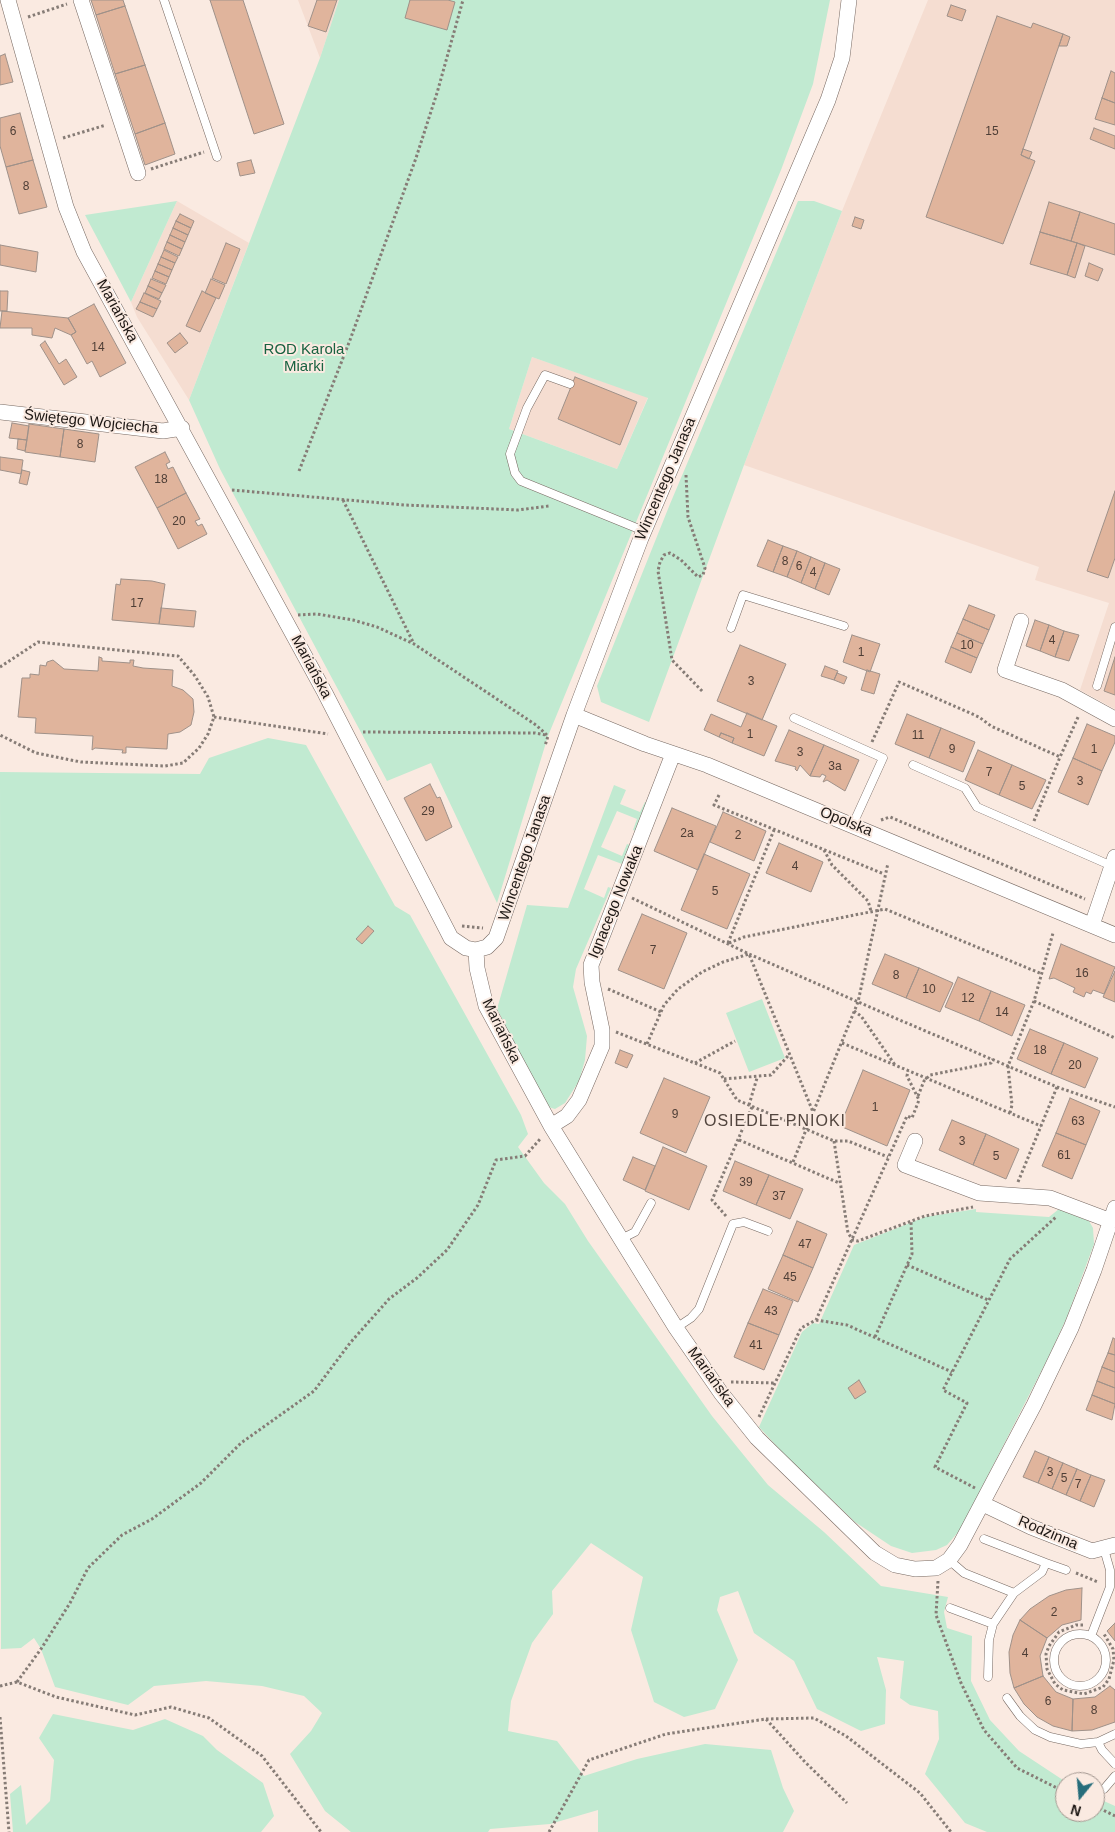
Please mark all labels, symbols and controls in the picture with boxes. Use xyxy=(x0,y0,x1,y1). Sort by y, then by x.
house number: 6 xyxy=(10,125,16,139)
house number: 15 xyxy=(985,125,999,139)
house number: 8 xyxy=(23,180,29,194)
street label: Mariańska xyxy=(92,276,142,346)
house number: 14 xyxy=(91,341,105,355)
park label: ROD Karola Miarki xyxy=(264,341,344,376)
street label: Świętego Wojciecha xyxy=(23,406,159,438)
street label: Wincentego Janasa xyxy=(632,415,700,543)
house number: 8 xyxy=(77,438,83,452)
house number: 18 xyxy=(154,473,168,487)
house number: 20 xyxy=(172,515,186,529)
house number: 8 xyxy=(782,555,788,569)
house number: 6 xyxy=(796,560,802,574)
house number: 4 xyxy=(810,566,816,580)
house number: 17 xyxy=(130,597,144,611)
street label: Mariańska xyxy=(287,632,335,702)
house number: 4 xyxy=(1049,634,1055,648)
house number: 10 xyxy=(960,639,974,653)
house number: 1 xyxy=(858,646,864,660)
house number: 3 xyxy=(748,675,754,689)
house number: 1 xyxy=(747,728,753,742)
house number: 11 xyxy=(912,729,924,743)
house number: 9 xyxy=(949,743,955,757)
house number: 1 xyxy=(1091,743,1097,757)
house number: 3 xyxy=(797,746,803,760)
house number: 3a xyxy=(828,760,842,774)
house number: 7 xyxy=(986,766,992,780)
house number: 3 xyxy=(1077,775,1083,789)
house number: 5 xyxy=(1019,780,1025,794)
street label: Wincentego Janasa xyxy=(495,793,555,923)
street label: Opolska xyxy=(817,803,875,841)
house number: 29 xyxy=(421,805,435,819)
house number: 2a xyxy=(680,827,694,841)
house number: 2 xyxy=(735,829,741,843)
street label: Ignacego Nowaka xyxy=(585,843,647,961)
house number: 4 xyxy=(792,860,798,874)
house number: 5 xyxy=(712,885,718,899)
house number: 7 xyxy=(650,944,656,958)
house number: 16 xyxy=(1075,967,1089,981)
house number: 8 xyxy=(893,969,899,983)
house number: 10 xyxy=(922,983,936,997)
house number: 12 xyxy=(961,992,975,1006)
street label: Mariańska xyxy=(478,996,524,1066)
house number: 14 xyxy=(995,1006,1009,1020)
house number: 18 xyxy=(1033,1044,1047,1058)
house number: 20 xyxy=(1068,1059,1082,1073)
house number: 1 xyxy=(872,1101,878,1115)
house number: 9 xyxy=(672,1108,678,1122)
district label: OSIEDLE PNIOKI xyxy=(702,1112,848,1132)
house number: 63 xyxy=(1071,1115,1085,1129)
house number: 3 xyxy=(959,1135,965,1149)
house number: 61 xyxy=(1057,1149,1071,1163)
house number: 5 xyxy=(993,1150,999,1164)
house number: 39 xyxy=(739,1176,753,1190)
house number: 37 xyxy=(772,1190,786,1204)
house number: 47 xyxy=(798,1238,812,1252)
house number: 45 xyxy=(783,1271,797,1285)
house number: 43 xyxy=(764,1305,778,1319)
house number: 41 xyxy=(749,1339,763,1353)
street label: Mariańska xyxy=(683,1344,739,1410)
house number: 3 xyxy=(1047,1466,1053,1480)
house number: 5 xyxy=(1061,1472,1067,1486)
house number: 7 xyxy=(1075,1478,1081,1492)
street label: Rodzinna xyxy=(1015,1512,1081,1554)
house number: 2 xyxy=(1051,1606,1057,1620)
house number: 4 xyxy=(1022,1647,1028,1661)
house number: 6 xyxy=(1045,1695,1051,1709)
house number: 8 xyxy=(1091,1704,1097,1718)
north arrow xyxy=(1055,1772,1105,1822)
text: N xyxy=(1069,1801,1083,1820)

